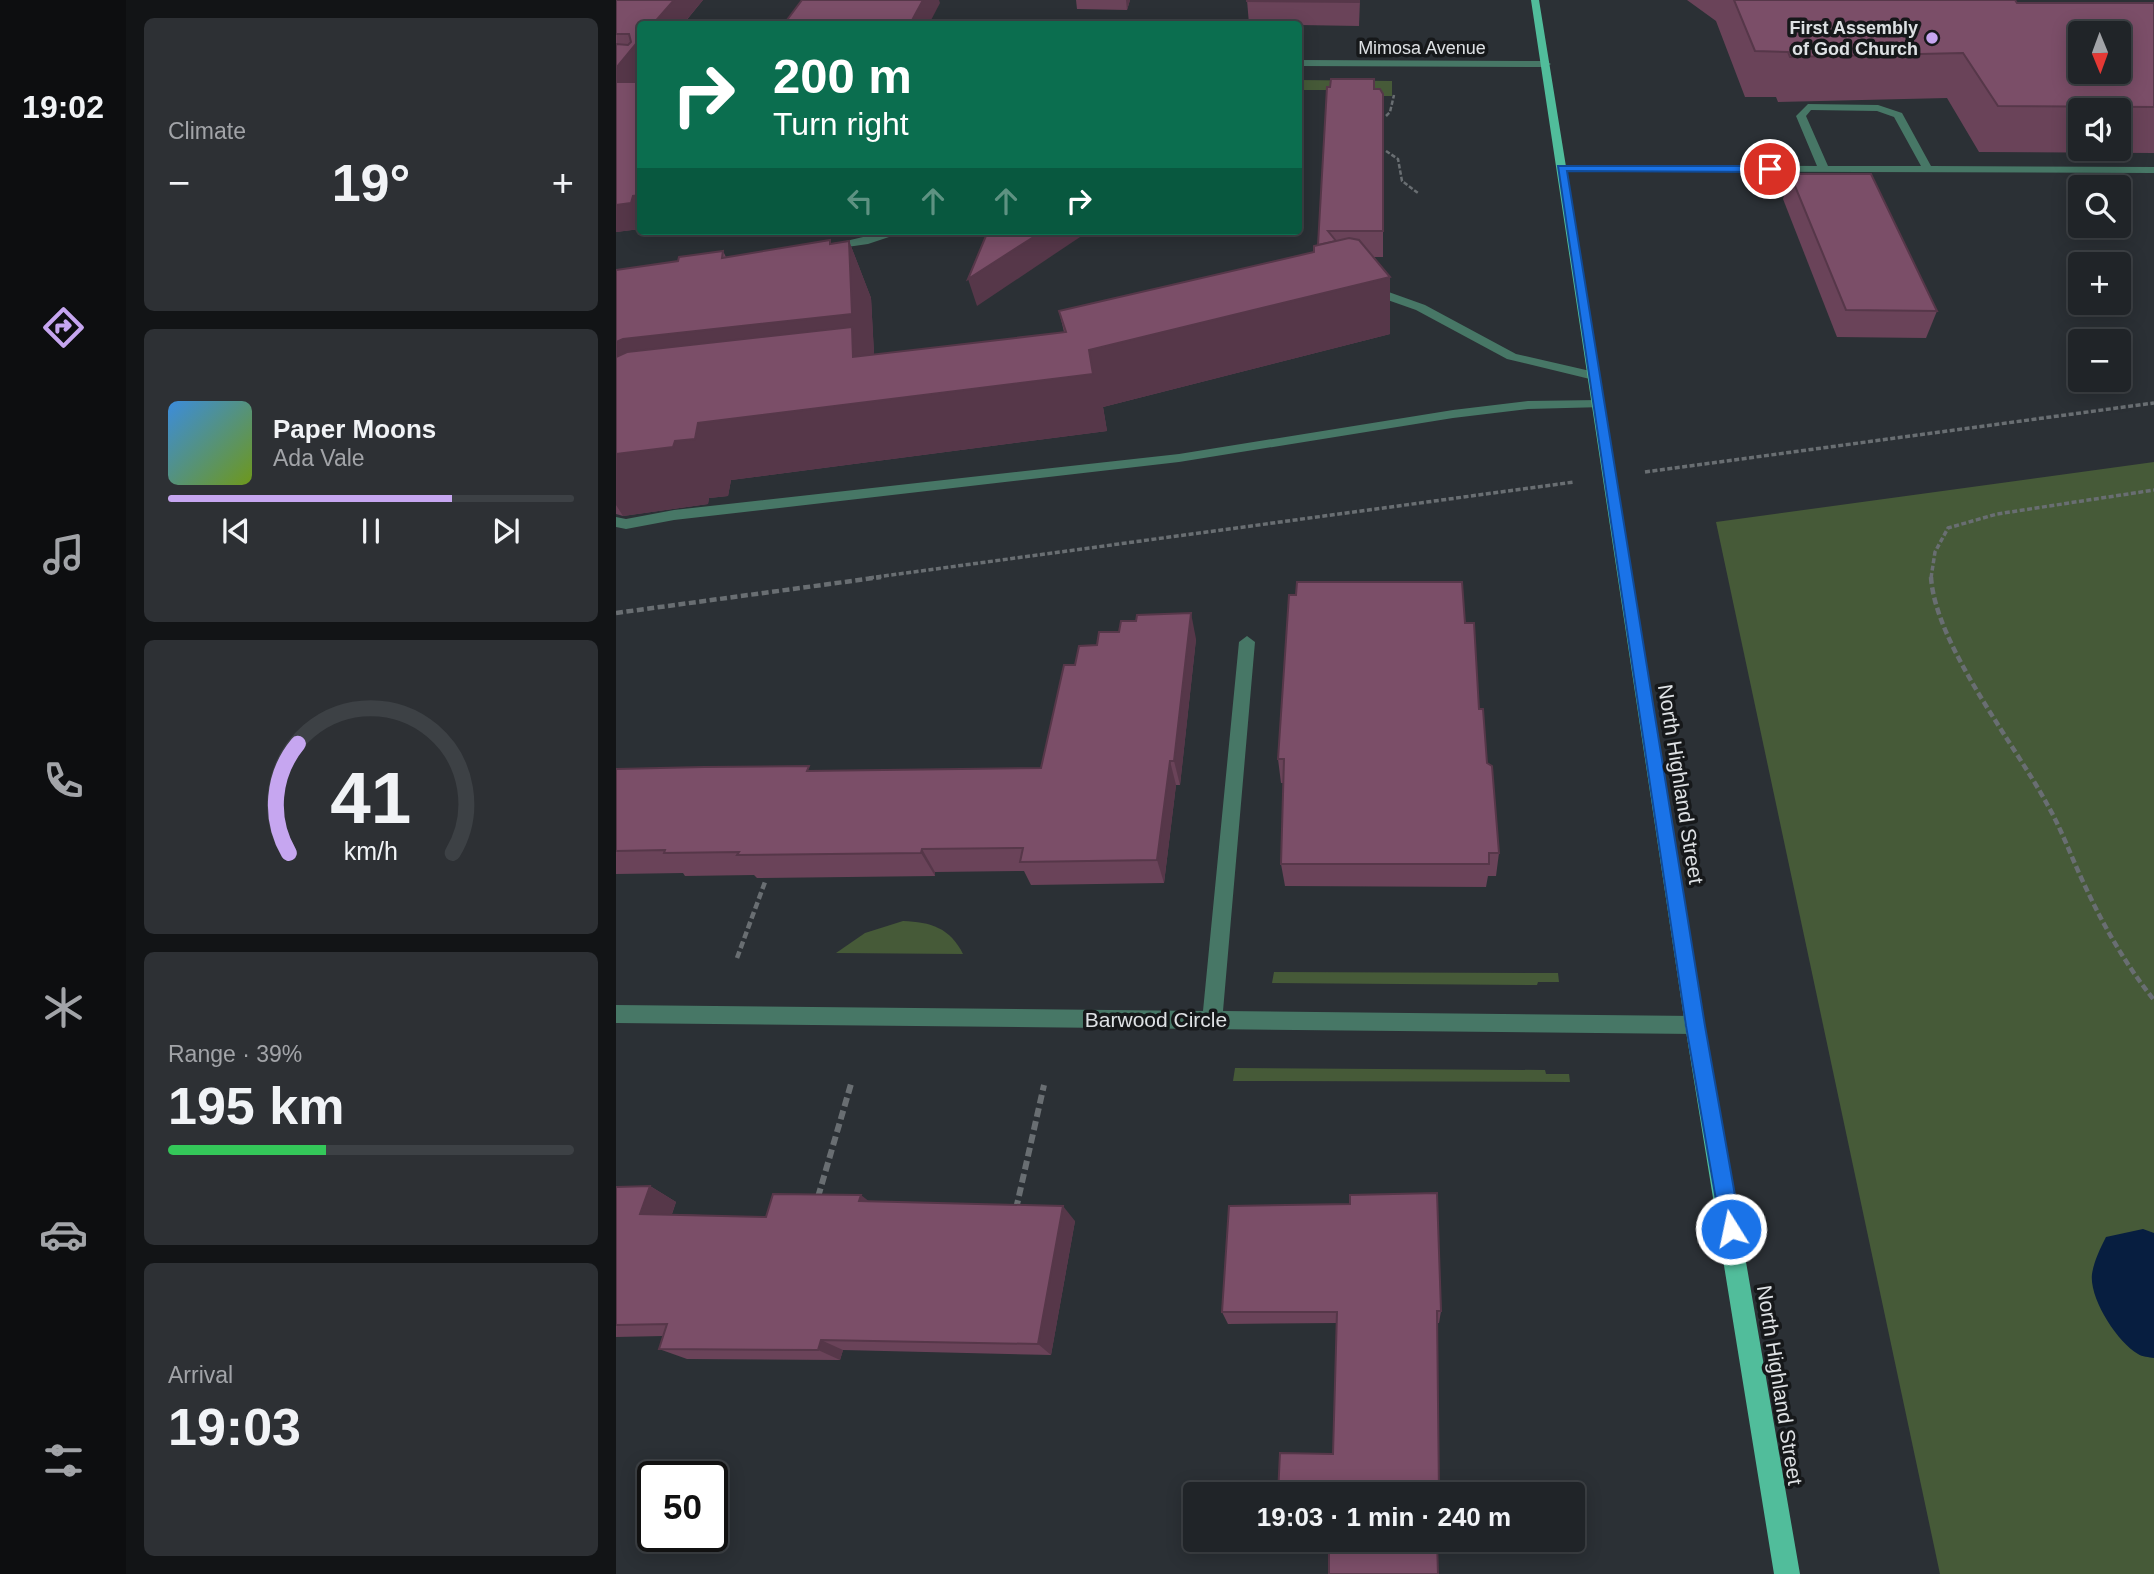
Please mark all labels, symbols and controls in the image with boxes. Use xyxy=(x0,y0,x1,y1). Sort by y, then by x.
place label: First Assembly of God Church xyxy=(1790,18,1918,59)
north arrow xyxy=(2068,21,2132,84)
map controls xyxy=(2068,21,2131,392)
marker: First Assembly of God Church xyxy=(1924,30,1940,46)
street label: Mimosa Avenue xyxy=(1358,38,1486,58)
icon: right xyxy=(658,49,749,140)
text: 200 m xyxy=(773,49,912,103)
text: 19:02 xyxy=(22,89,104,125)
button: sound xyxy=(2068,98,2131,161)
text: Turn right xyxy=(773,106,909,142)
text: Climate xyxy=(168,118,246,144)
pin xyxy=(1740,139,1800,199)
icon: arrive xyxy=(1751,150,1789,188)
text: 19° xyxy=(332,154,410,212)
text: − xyxy=(168,162,190,204)
text: + xyxy=(552,162,574,204)
button: search xyxy=(2068,175,2131,238)
icon: left xyxy=(841,182,879,220)
icon: ahead xyxy=(914,182,952,220)
icon: ahead xyxy=(987,182,1025,220)
icon: right xyxy=(1060,182,1098,220)
button: + xyxy=(2068,252,2131,315)
icon: directions xyxy=(39,303,88,352)
button: − xyxy=(2068,329,2131,392)
text: Paper Moons xyxy=(273,414,436,444)
text: Ada Vale xyxy=(273,445,365,471)
icon: previous xyxy=(217,512,255,550)
icon: pause xyxy=(352,512,390,550)
icon: next xyxy=(487,512,525,550)
icon: music xyxy=(39,530,88,579)
street label: North Highland Street xyxy=(1654,682,1708,886)
icon: phone xyxy=(39,756,88,805)
text: 41 xyxy=(331,757,411,838)
text: km/h xyxy=(344,837,398,865)
icon: climate xyxy=(39,983,88,1032)
street label: Barwood Circle xyxy=(1085,1008,1227,1031)
text: Range · 39% xyxy=(168,1041,302,1067)
text: 195 km xyxy=(168,1077,344,1135)
position arrow xyxy=(1694,1192,1768,1266)
icon: car xyxy=(39,1210,88,1259)
street label: North Highland Street xyxy=(1753,1283,1807,1487)
text: Arrival xyxy=(168,1362,233,1388)
text: 19:03 xyxy=(168,1398,301,1456)
icon: filters xyxy=(39,1436,88,1485)
speed limit sign: 50 xyxy=(637,1461,728,1552)
text: 19:03 · 1 min · 240 m xyxy=(1257,1502,1511,1532)

